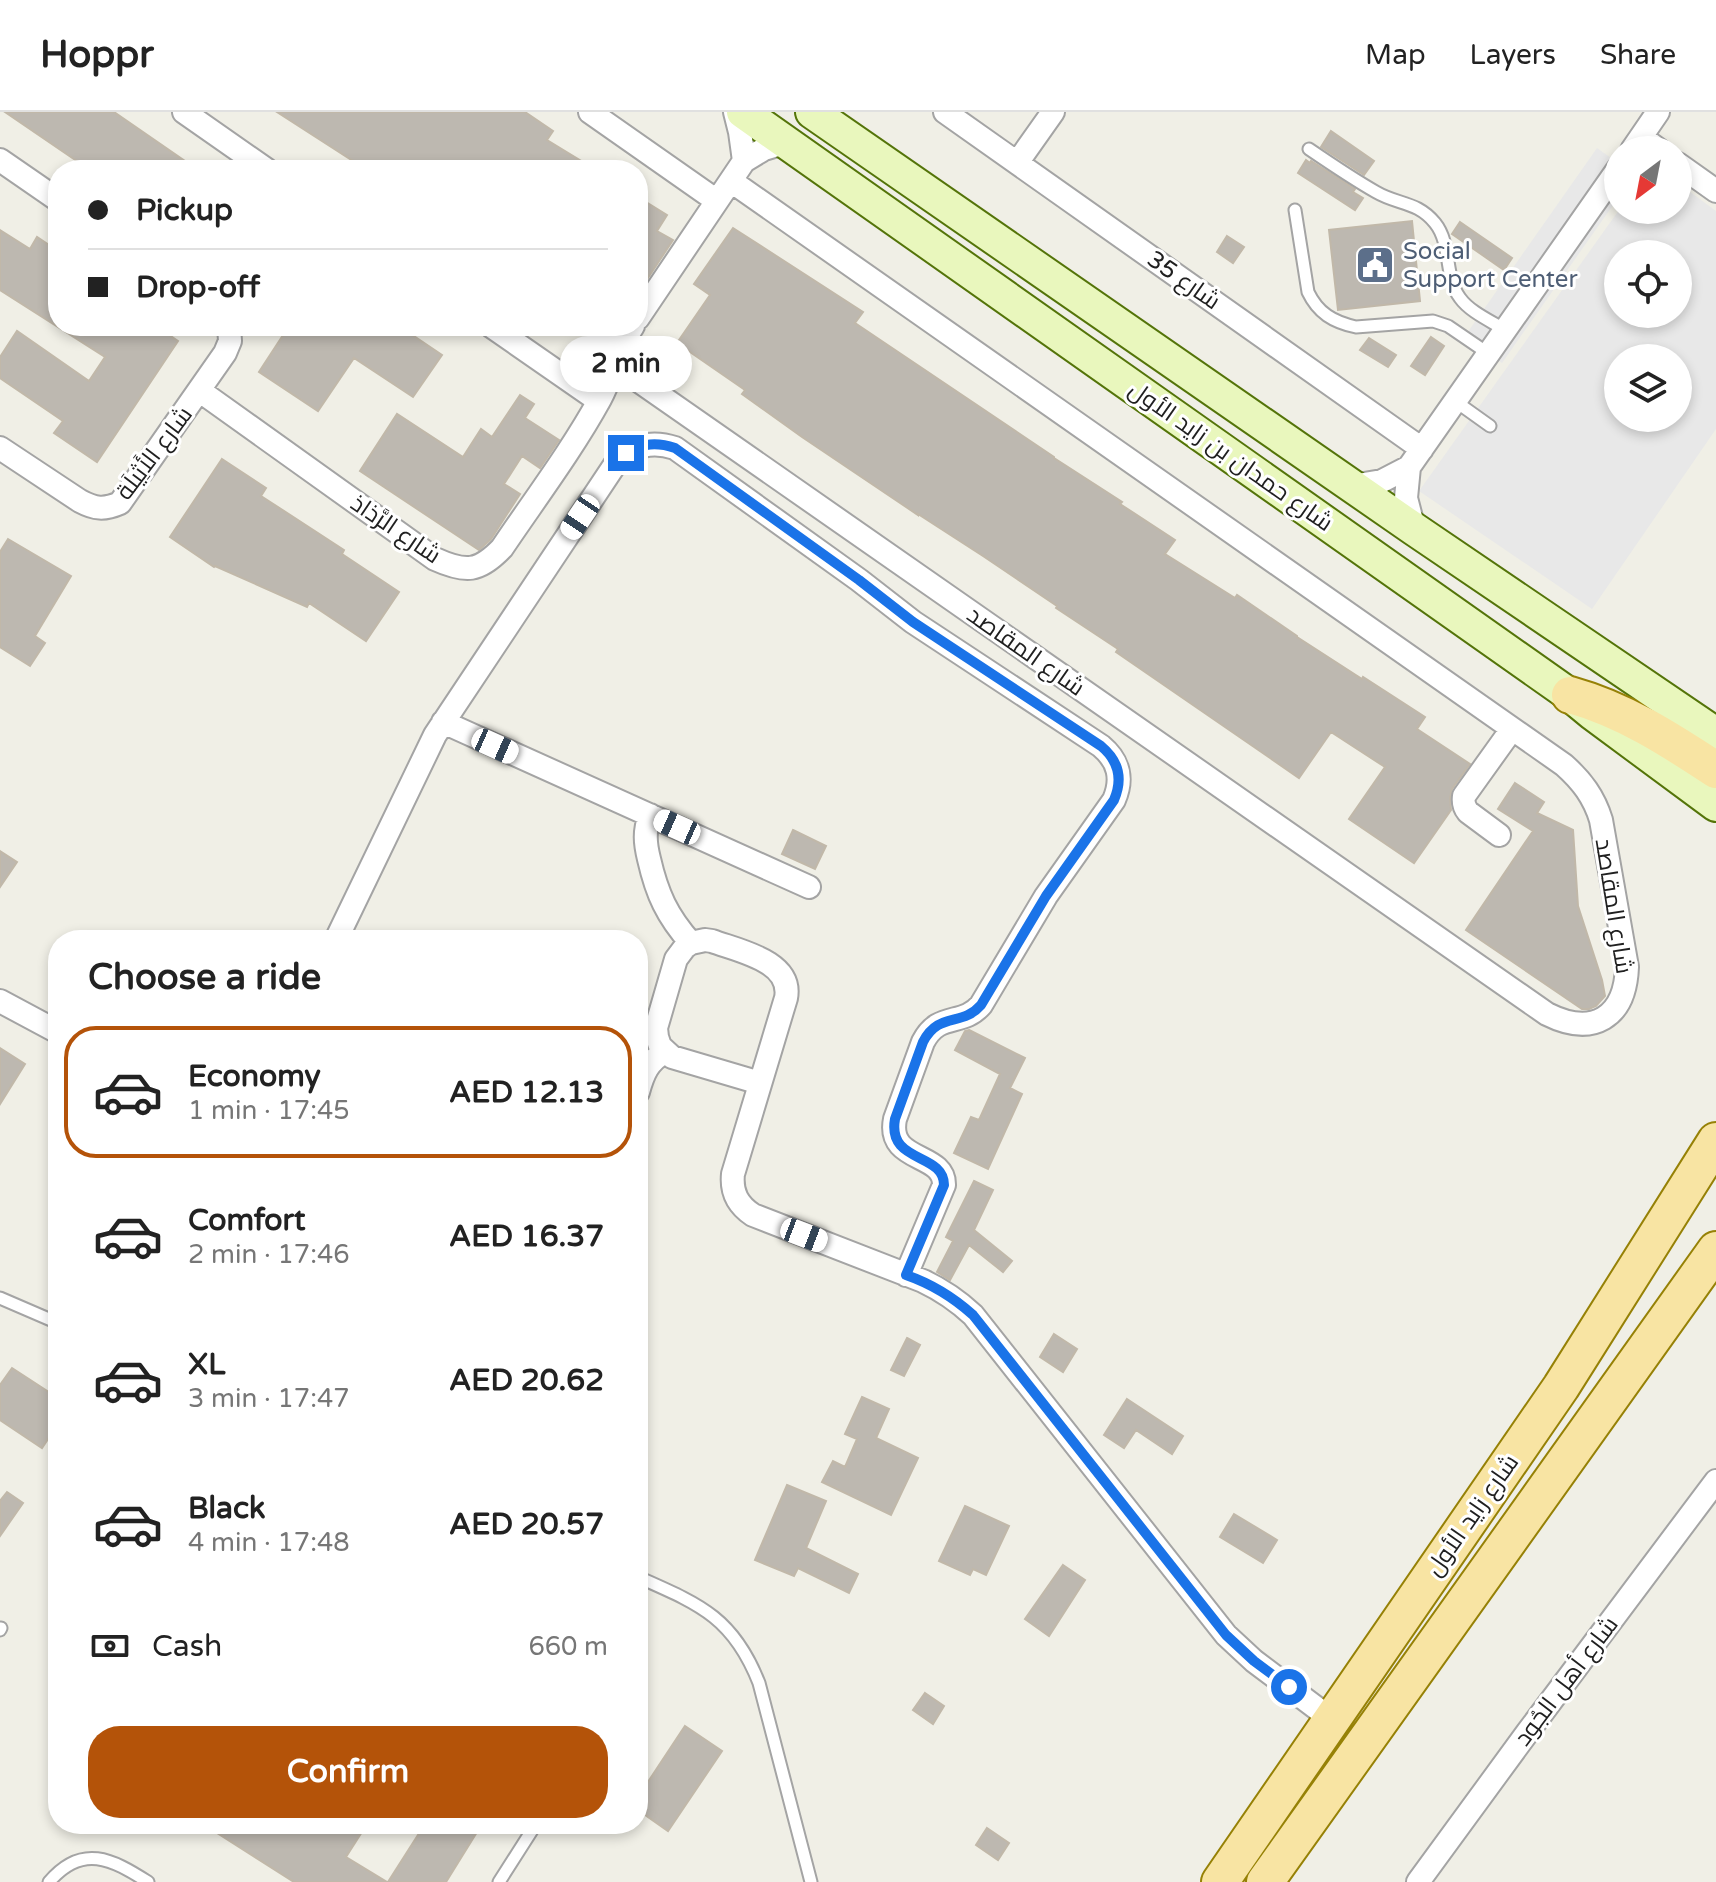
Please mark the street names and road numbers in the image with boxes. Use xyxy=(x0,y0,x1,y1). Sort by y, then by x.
street label: شارع 35 xyxy=(1141,245,1226,317)
street label: شارع حمدان بن زايد الأول xyxy=(1123,375,1338,539)
street label: شارع الأَثِيلَة xyxy=(110,401,200,506)
street label: شارع الرَّذاذ xyxy=(345,489,446,571)
street label: شارع المقاصد xyxy=(961,600,1090,703)
street label: شارع المقاصد xyxy=(1587,836,1639,976)
street label: شارع زايد الأول xyxy=(1420,1449,1526,1582)
street label: شارع أهل الجُود xyxy=(1507,1610,1625,1752)

